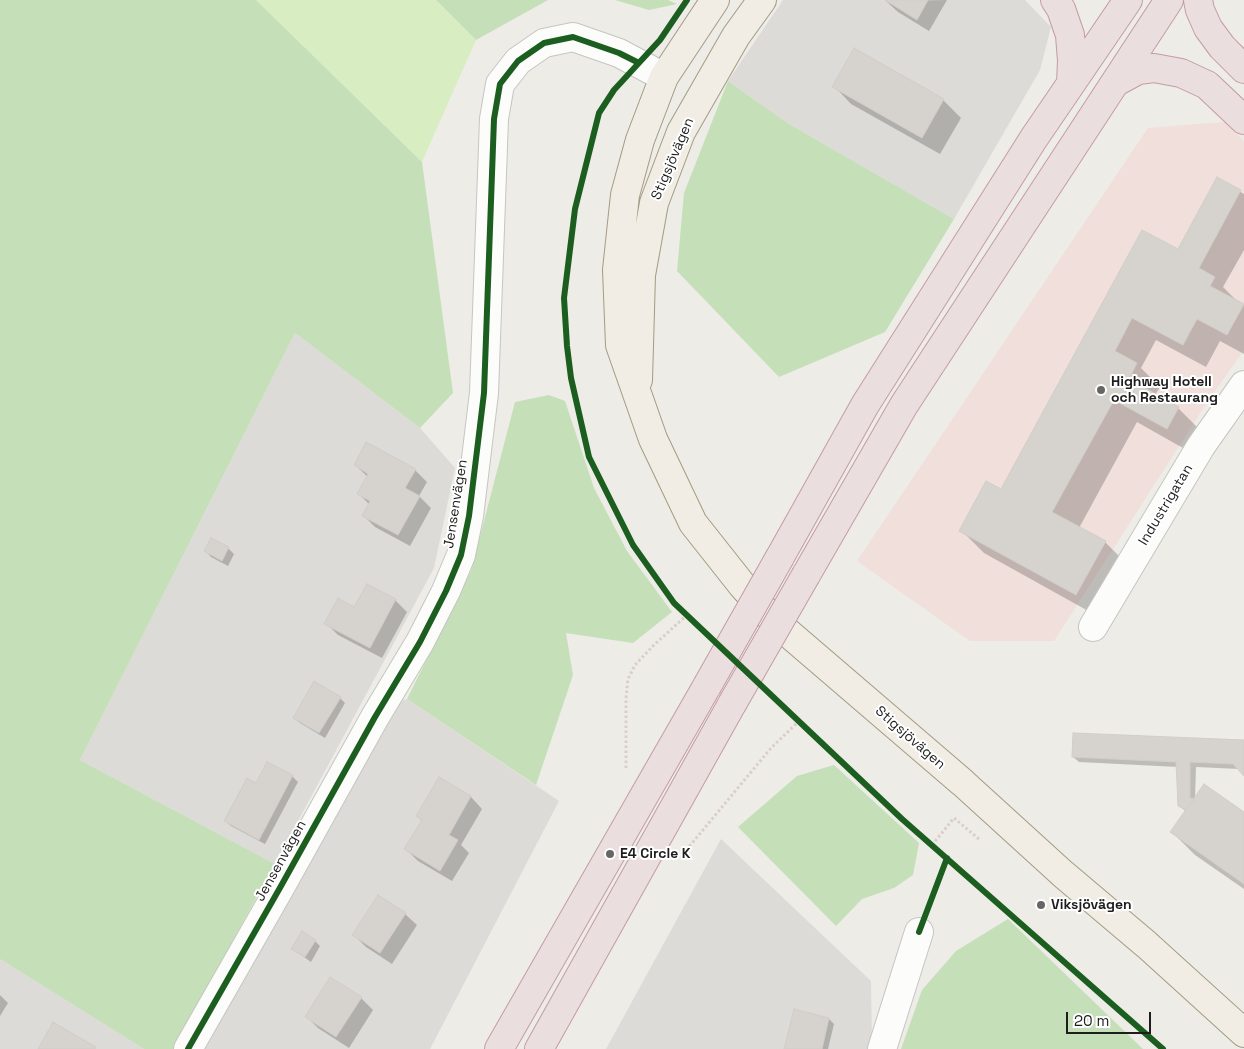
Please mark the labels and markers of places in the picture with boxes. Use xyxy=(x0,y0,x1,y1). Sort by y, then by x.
place label: Highway Hotell och Restaurang xyxy=(1111,374,1218,407)
marker: Highway Hotell och Restaurang xyxy=(1095,384,1107,396)
place label: E4 Circle K xyxy=(620,846,691,862)
marker: E4 Circle K xyxy=(604,848,616,860)
place label: Viksjövägen xyxy=(1051,897,1132,913)
marker: Viksjövägen xyxy=(1035,899,1047,911)

